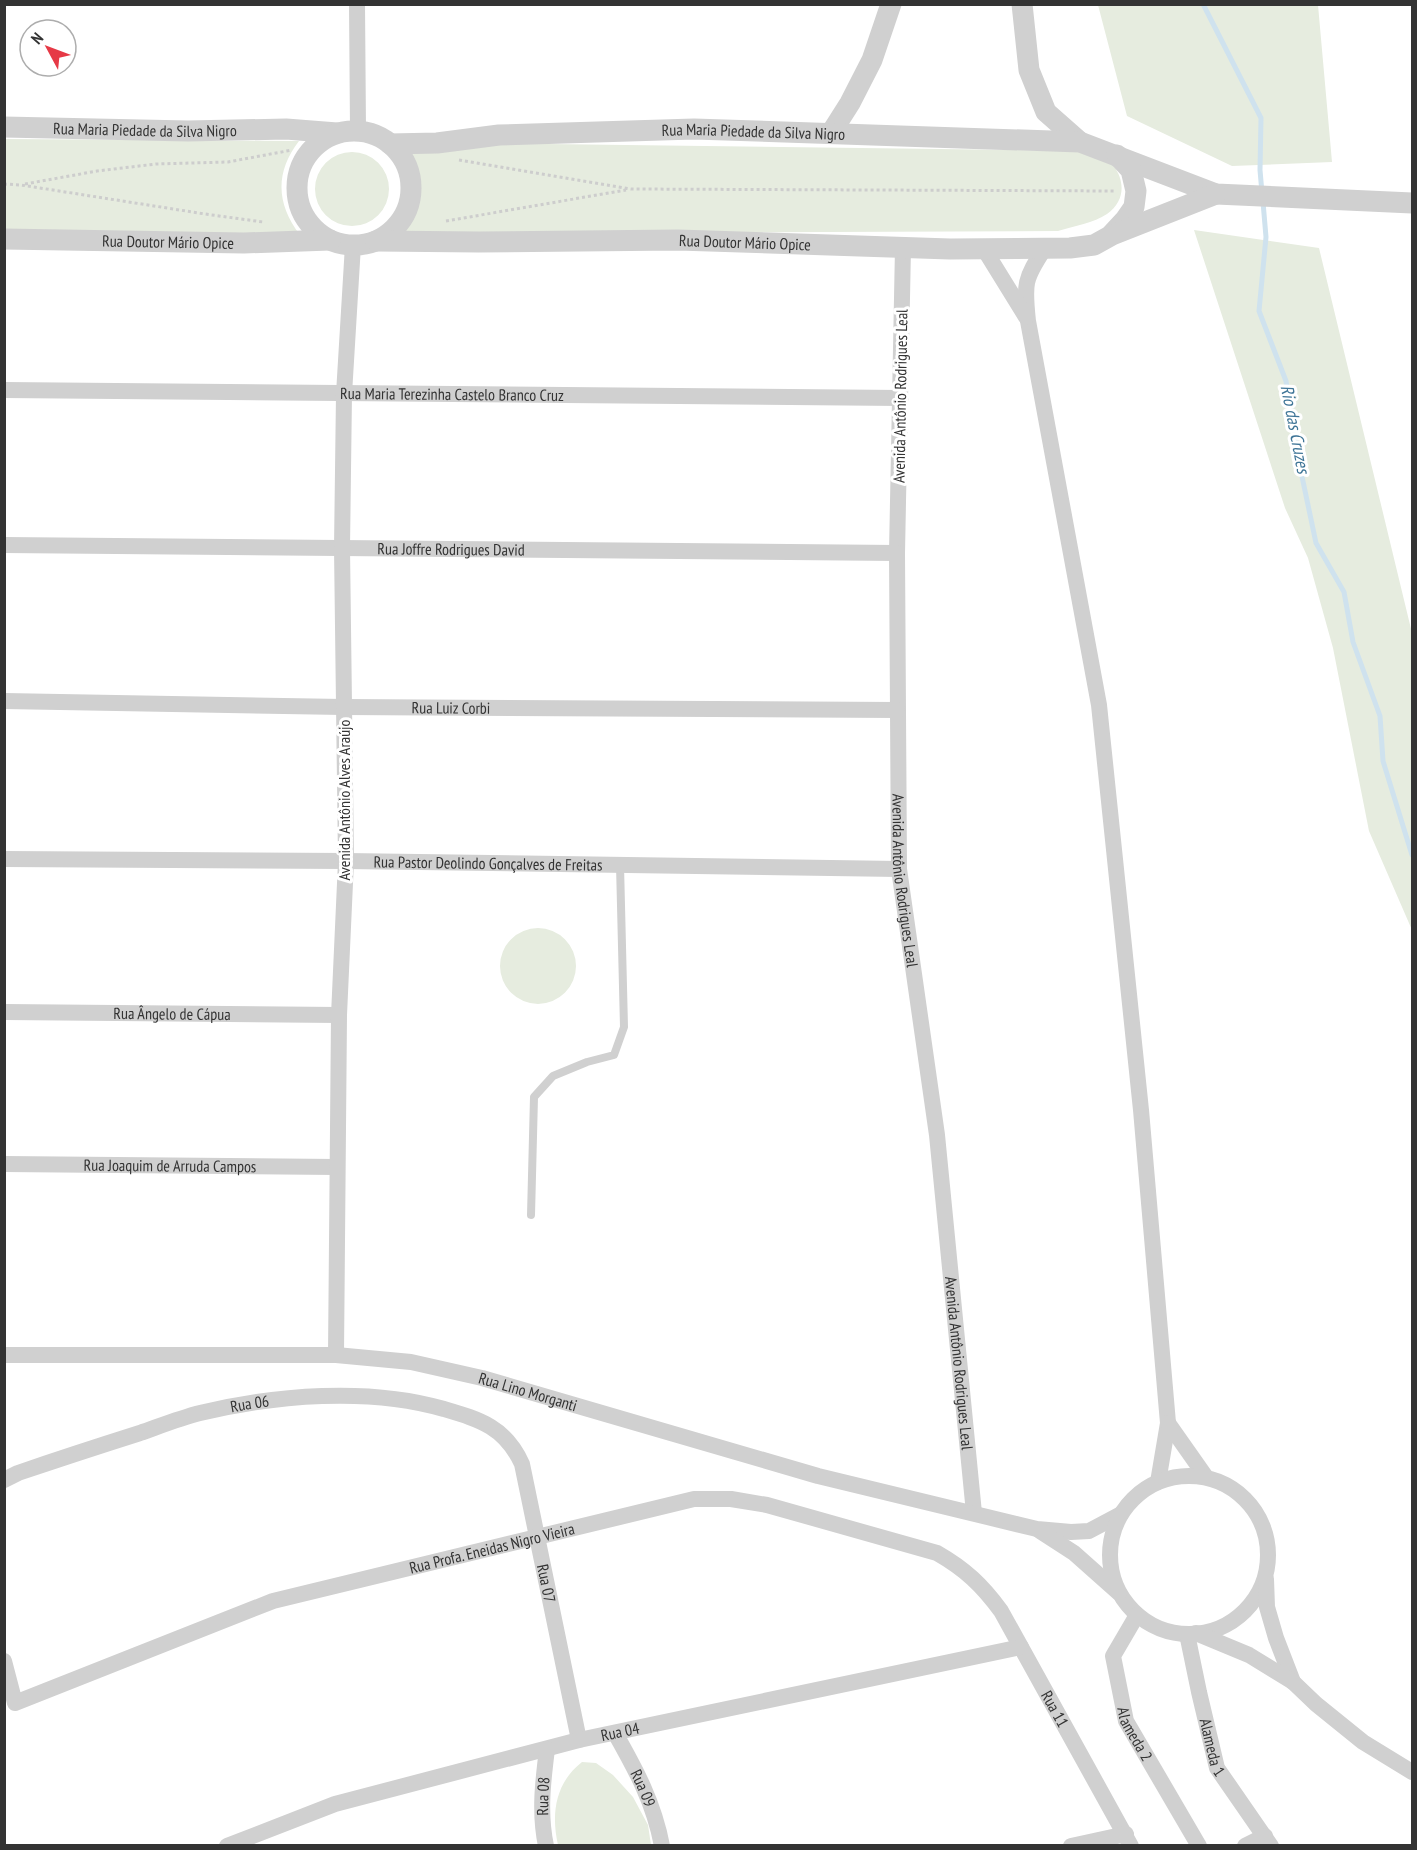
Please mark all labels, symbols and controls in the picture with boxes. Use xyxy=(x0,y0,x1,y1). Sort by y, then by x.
north arrow xyxy=(18,18,78,78)
text: N xyxy=(26,28,47,48)
street label: Rua Maria Piedade da Silva Nigro xyxy=(53,118,237,141)
street label: Rua Maria Piedade da Silva Nigro xyxy=(661,119,845,144)
street label: Rua Doutor Mário Opice xyxy=(679,230,811,254)
street label: Rua Doutor Mário Opice xyxy=(102,231,234,253)
street label: Avenida Antônio Rodrigues Leal xyxy=(888,309,912,483)
street label: Rua Maria Terezinha Castelo Branco Cruz xyxy=(340,383,564,405)
water label: Rio das Cruzes xyxy=(1276,383,1316,477)
street label: Rua Joffre Rodrigues David xyxy=(377,538,525,560)
street label: Rua Luiz Corbi xyxy=(412,697,490,718)
street label: Avenida Antônio Alves Araújo xyxy=(334,719,354,880)
street label: Avenida Antônio Rodrigues Leal xyxy=(889,794,923,969)
street label: Rua Pastor Deolindo Gonçalves de Freitas xyxy=(373,851,603,875)
street label: Rua Ângelo de Cápua xyxy=(113,1003,231,1024)
street label: Rua Joaquim de Arruda Campos xyxy=(84,1155,256,1176)
street label: Avenida Antônio Rodrigues Leal xyxy=(941,1275,978,1451)
street label: Rua Lino Morganti xyxy=(476,1368,580,1415)
street label: Rua 06 xyxy=(229,1390,270,1416)
street label: Rua Profa. Eneidas Nigro Vieira xyxy=(407,1518,577,1578)
street label: Rua 07 xyxy=(533,1562,560,1604)
street label: Rua 11 xyxy=(1037,1687,1073,1731)
street label: Alameda 2 xyxy=(1113,1705,1157,1765)
street label: Alameda 1 xyxy=(1196,1716,1230,1780)
street label: Rua 04 xyxy=(599,1718,641,1745)
street label: Rua 09 xyxy=(626,1766,660,1809)
street label: Rua 08 xyxy=(532,1776,554,1816)

